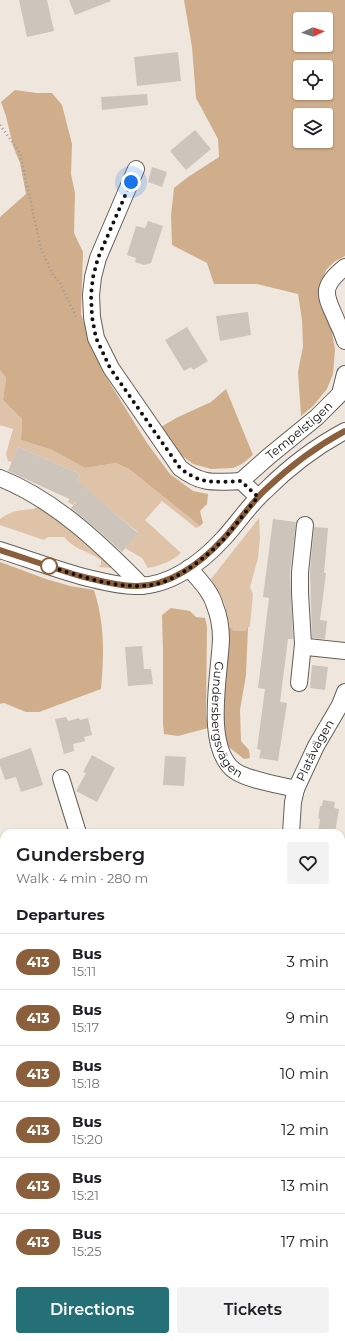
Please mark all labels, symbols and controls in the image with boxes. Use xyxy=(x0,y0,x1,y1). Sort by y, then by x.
north arrow xyxy=(293,12,333,52)
map controls xyxy=(293,12,333,148)
button: locate xyxy=(293,60,333,100)
button: layers xyxy=(293,108,333,148)
your location xyxy=(121,172,141,192)
street label: Tempelstigen xyxy=(263,398,335,463)
unlabelled marker xyxy=(40,557,58,575)
street label: Gundersbergsvägen xyxy=(209,661,245,781)
street label: Platåvägen xyxy=(293,717,337,784)
button: heart xyxy=(287,842,329,884)
text: Gundersberg xyxy=(16,843,145,866)
text: Walk · 4 min · 280 m xyxy=(16,870,148,886)
text: Departures xyxy=(16,905,105,924)
text: Bus xyxy=(72,944,102,963)
text: 3 min xyxy=(287,952,329,971)
text: 413 xyxy=(26,953,50,971)
text: 15:11 xyxy=(72,963,96,979)
text: Bus xyxy=(72,1000,102,1019)
text: 9 min xyxy=(286,1008,329,1027)
text: 413 xyxy=(26,1009,50,1027)
text: 15:17 xyxy=(72,1019,99,1035)
text: Bus xyxy=(72,1056,102,1075)
text: 10 min xyxy=(280,1064,329,1083)
text: 413 xyxy=(26,1065,50,1083)
text: 15:18 xyxy=(72,1075,100,1091)
text: Bus xyxy=(72,1112,102,1131)
text: 12 min xyxy=(281,1120,329,1139)
text: 413 xyxy=(26,1121,50,1139)
text: 15:20 xyxy=(72,1131,103,1147)
text: Bus xyxy=(72,1168,102,1187)
text: 13 min xyxy=(281,1176,329,1195)
text: 413 xyxy=(26,1177,50,1195)
text: 15:21 xyxy=(72,1187,99,1203)
text: Bus xyxy=(72,1224,102,1243)
text: 17 min xyxy=(281,1232,329,1251)
text: 413 xyxy=(26,1233,50,1251)
text: 15:25 xyxy=(72,1243,102,1259)
button: Directions xyxy=(16,1287,169,1333)
button: Tickets xyxy=(177,1287,329,1333)

